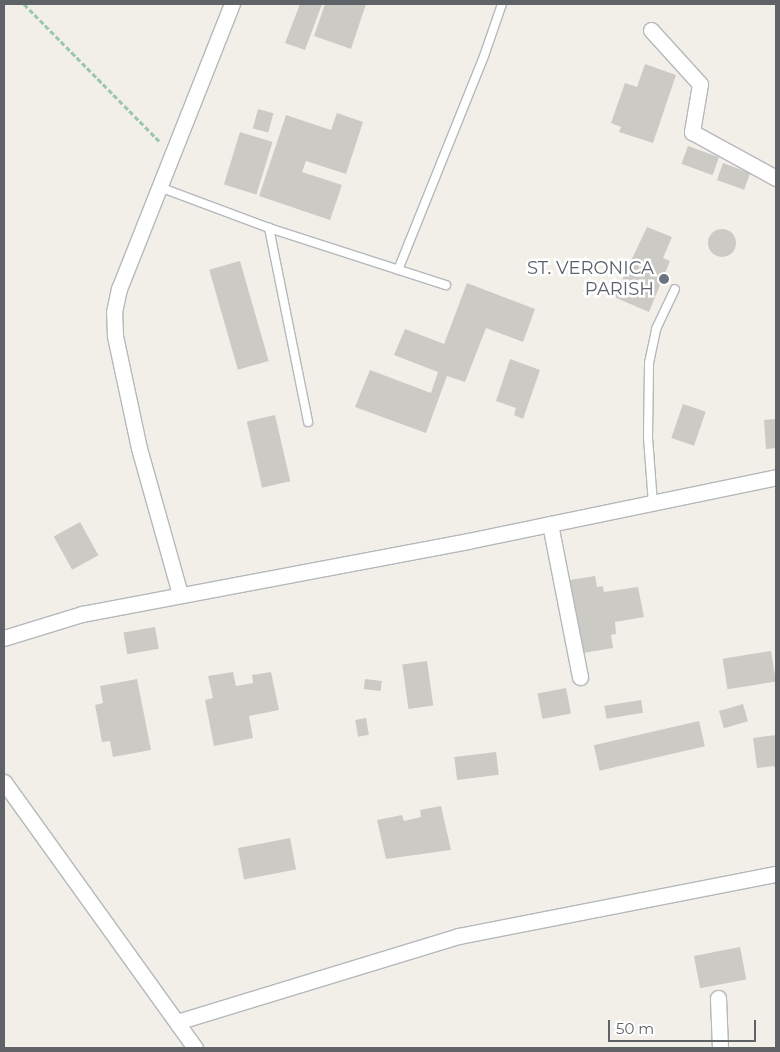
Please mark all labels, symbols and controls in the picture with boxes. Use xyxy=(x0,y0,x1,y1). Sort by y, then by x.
place label: ST. VERONICA PARISH xyxy=(527,258,654,300)
marker: ST. VERONICA PARISH xyxy=(658,273,670,285)
scale bar xyxy=(610,1010,758,1042)
text: 50 m xyxy=(616,1019,654,1038)

